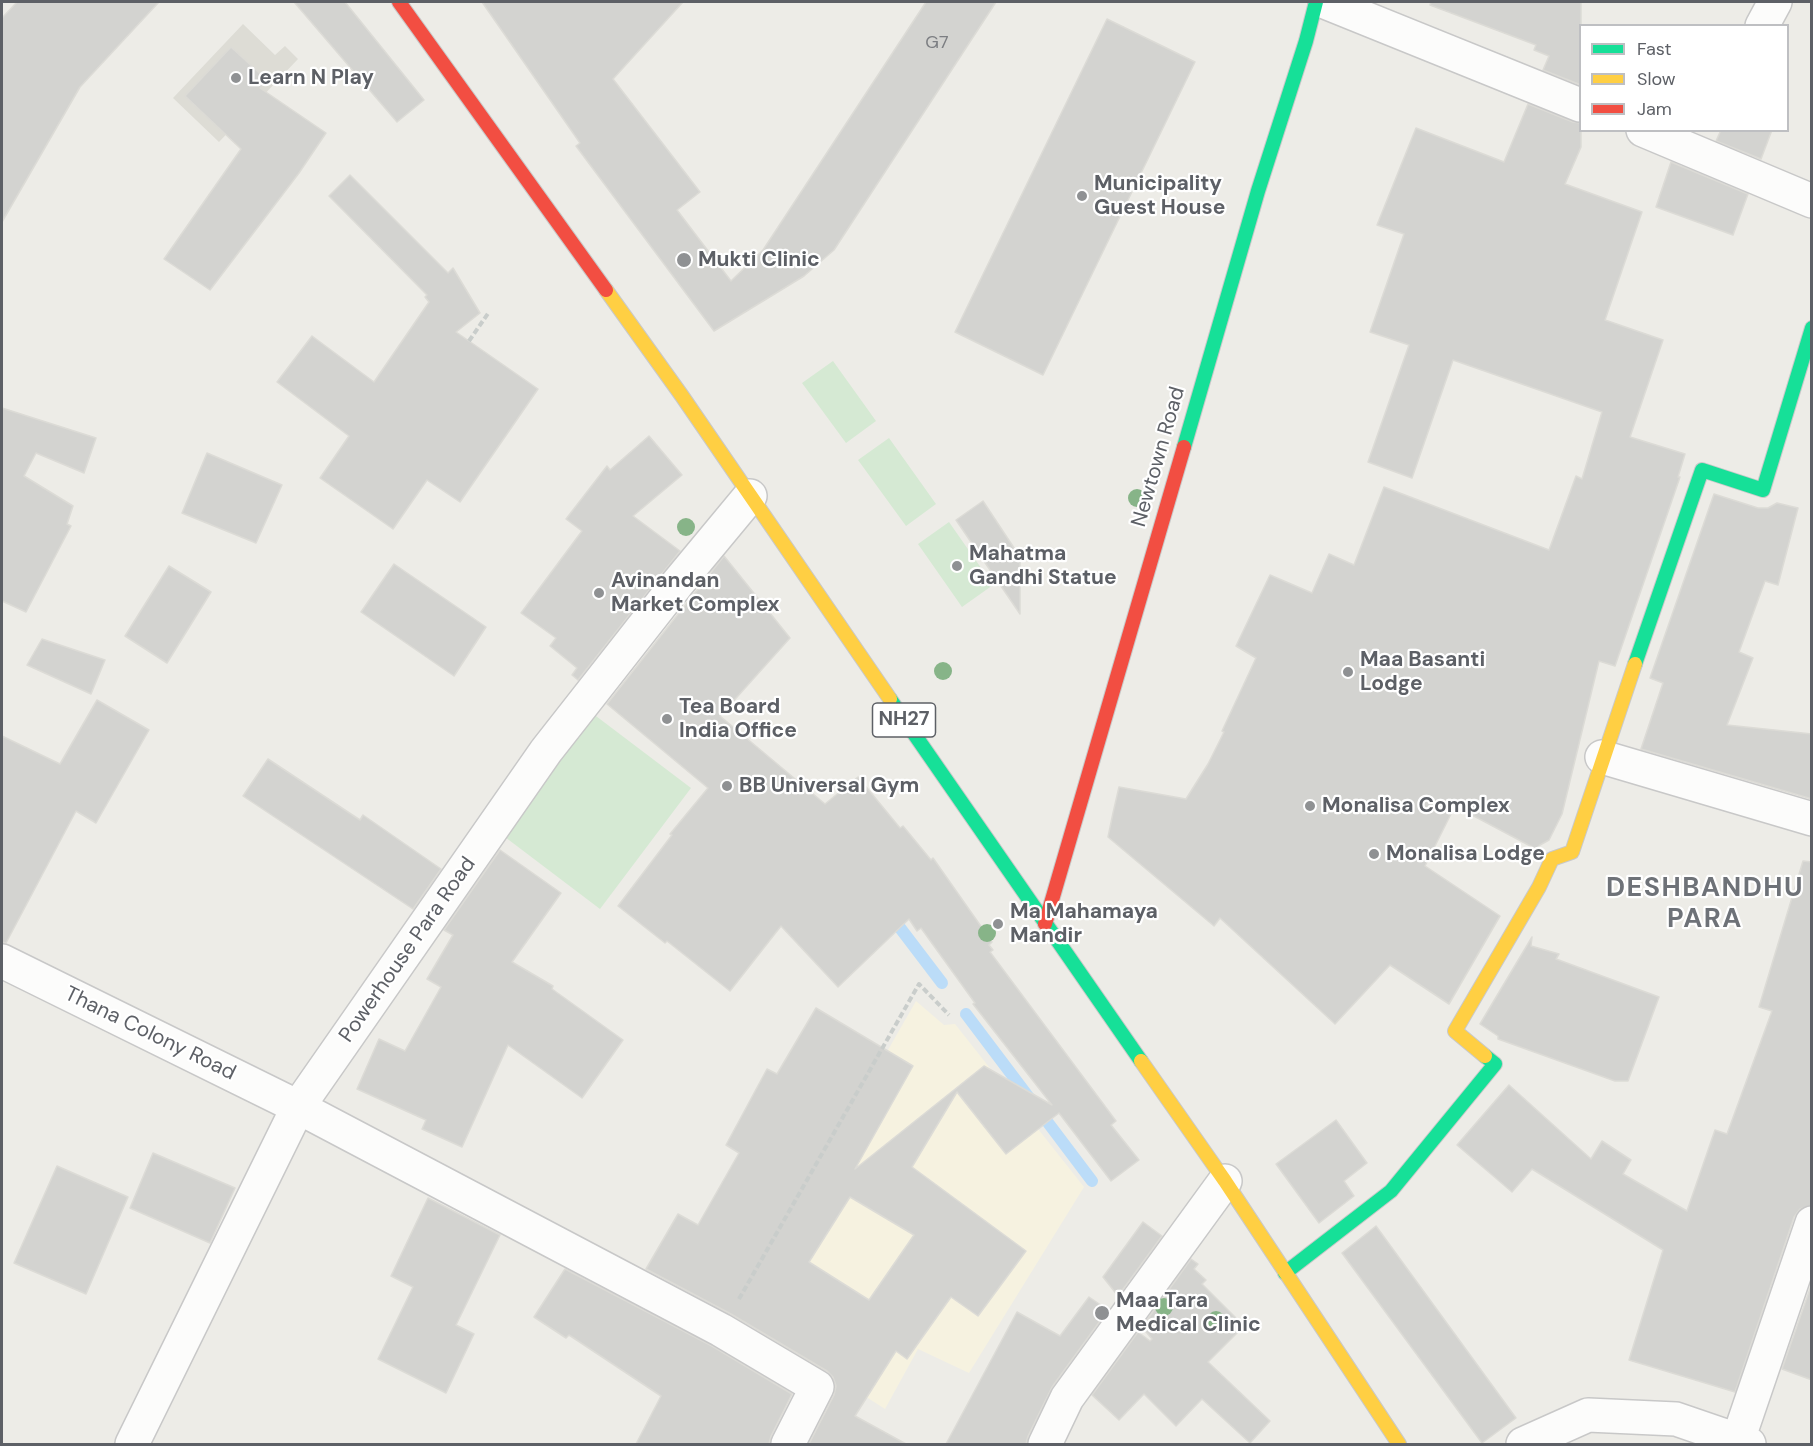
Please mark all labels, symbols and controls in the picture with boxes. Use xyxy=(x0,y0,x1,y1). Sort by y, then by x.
legend xyxy=(1579,24,1789,132)
house number: G7 xyxy=(925,32,949,54)
text: Fast xyxy=(1637,37,1672,61)
place label: Learn N Play xyxy=(248,65,374,91)
text: Slow xyxy=(1637,67,1676,91)
marker: Learn N Play xyxy=(229,71,243,85)
text: Jam xyxy=(1637,97,1672,121)
place label: Municipality Guest House xyxy=(1094,171,1225,221)
marker: Municipality Guest House xyxy=(1075,189,1089,203)
place label: Mukti Clinic xyxy=(698,247,820,273)
marker: Mukti Clinic xyxy=(675,251,693,269)
street label: Newtown Road xyxy=(1127,384,1191,530)
place label: Mahatma Gandhi Statue xyxy=(969,541,1117,591)
marker: Mahatma Gandhi Statue xyxy=(950,559,964,573)
place label: Avinandan Market Complex xyxy=(611,568,780,618)
marker: Avinandan Market Complex xyxy=(592,586,606,600)
place label: Maa Basanti Lodge xyxy=(1360,647,1485,697)
marker: Maa Basanti Lodge xyxy=(1341,665,1355,679)
place label: Tea Board India Office xyxy=(679,694,797,744)
road number: NH27 xyxy=(872,703,936,737)
marker: Tea Board India Office xyxy=(660,712,674,726)
place label: BB Universal Gym xyxy=(739,773,919,799)
marker: BB Universal Gym xyxy=(720,779,734,793)
place label: Monalisa Complex xyxy=(1322,793,1510,819)
marker: Monalisa Complex xyxy=(1303,799,1317,813)
place label: Monalisa Lodge xyxy=(1386,841,1545,867)
marker: Monalisa Lodge xyxy=(1367,847,1381,861)
street label: Powerhouse Para Road xyxy=(334,853,482,1047)
district label: DESHBANDHU PARA xyxy=(1606,873,1804,936)
place label: Ma Mahamaya Mandir xyxy=(1010,899,1158,949)
marker: Ma Mahamaya Mandir xyxy=(991,917,1005,931)
street label: Thana Colony Road xyxy=(60,982,240,1086)
place label: Maa Tara Medical Clinic xyxy=(1116,1288,1261,1338)
marker: Maa Tara Medical Clinic xyxy=(1093,1304,1111,1322)

